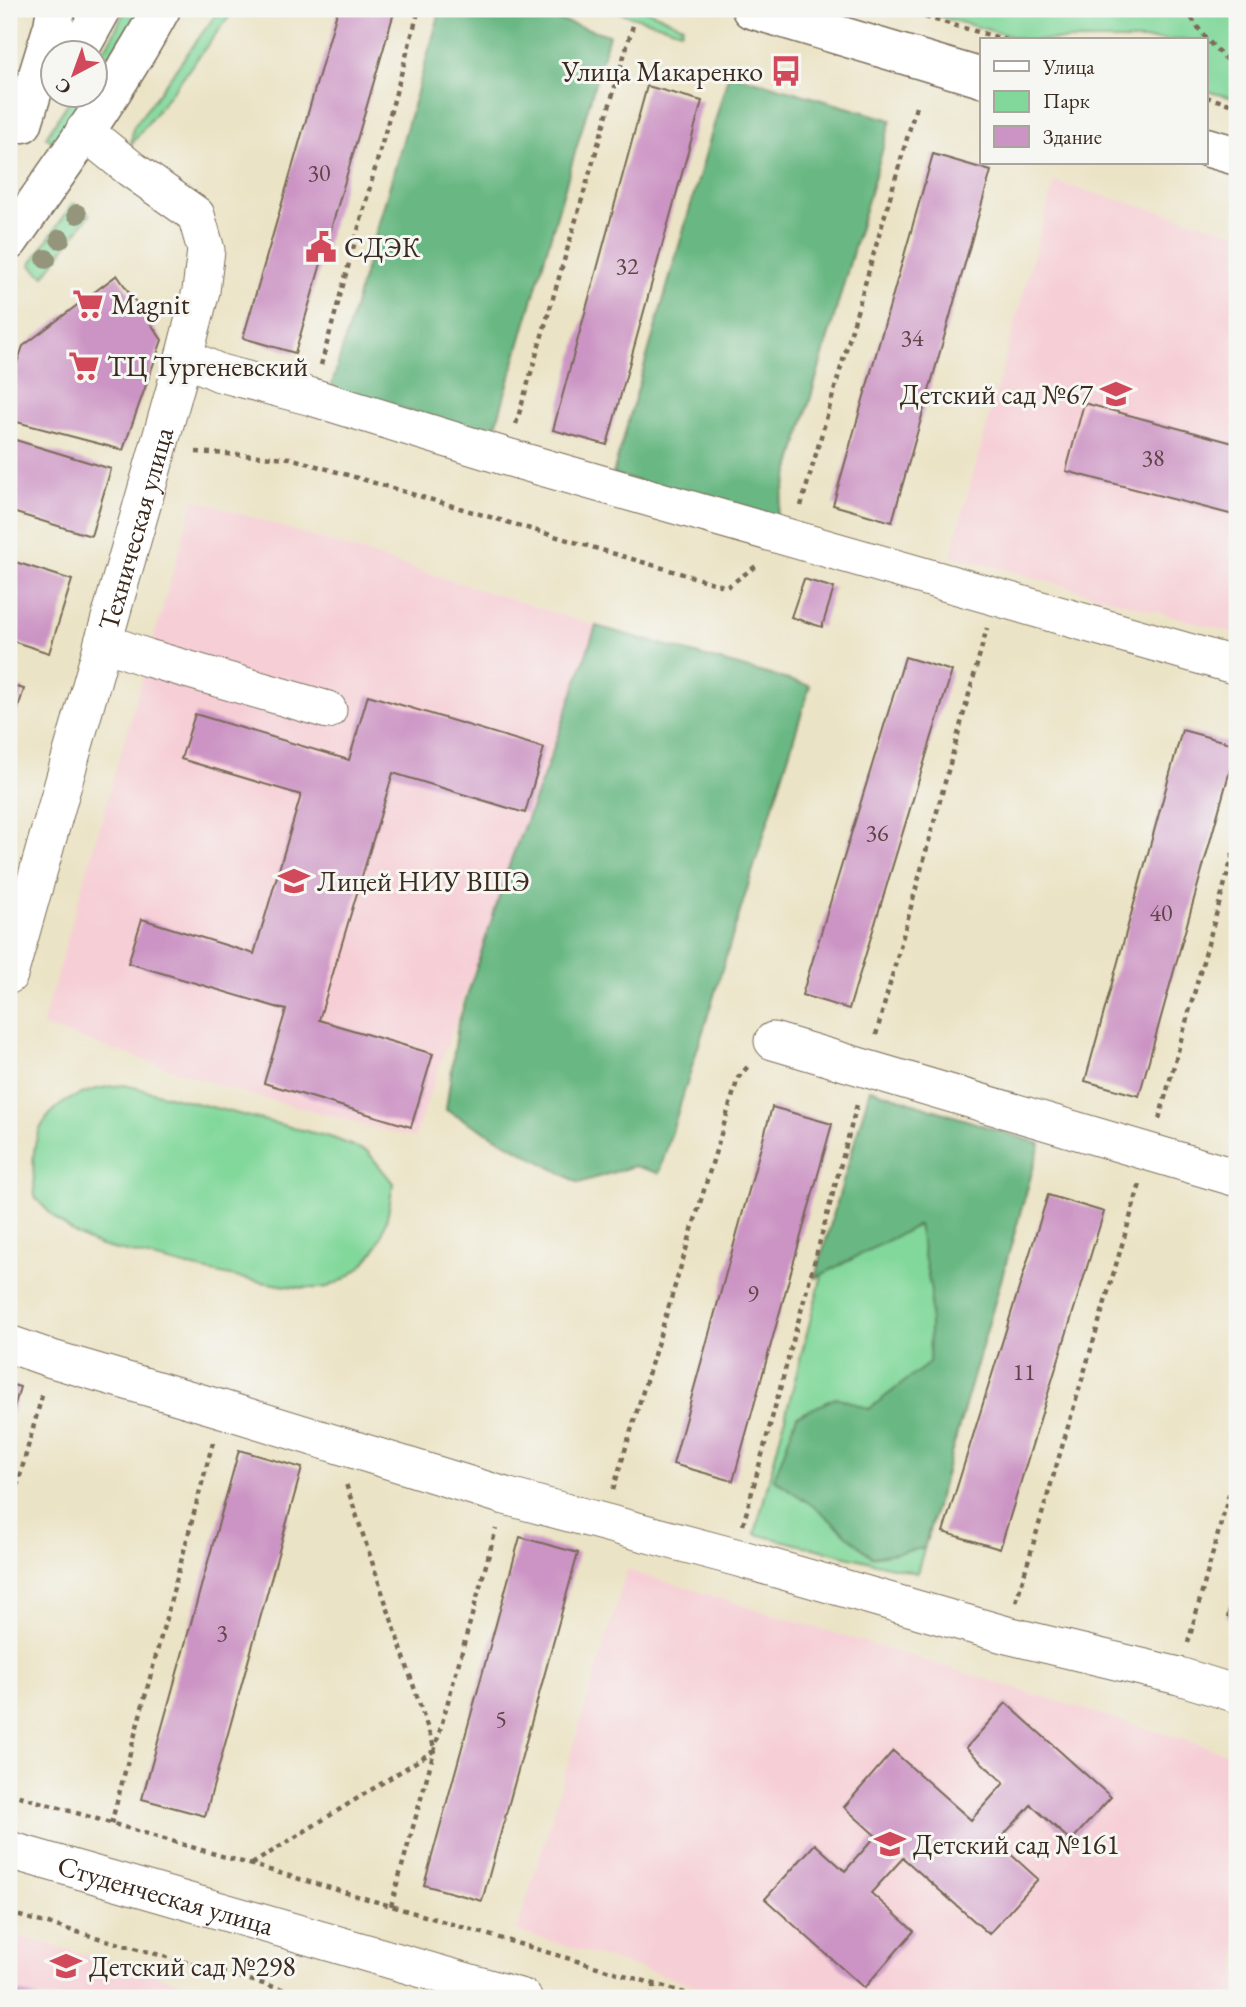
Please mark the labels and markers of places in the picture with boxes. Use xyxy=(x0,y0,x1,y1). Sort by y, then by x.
place label: Улица Макаренко xyxy=(561,53,763,89)
bus stop icon: Улица Макаренко xyxy=(769,54,803,88)
place label: СДЭК xyxy=(344,229,421,265)
public building icon: СДЭК xyxy=(304,230,338,264)
place label: Magnit xyxy=(111,286,190,322)
supermarket icon: Magnit xyxy=(71,287,105,321)
place label: ТЦ Тургеневский xyxy=(107,348,308,384)
supermarket icon: ТЦ Тургеневский xyxy=(67,349,101,383)
place label: Детский сад №67 xyxy=(900,376,1094,412)
school or university icon: Детский сад №67 xyxy=(1099,377,1133,411)
place label: Лицей НИУ ВШЭ xyxy=(317,863,530,899)
school or university icon: Лицей НИУ ВШЭ xyxy=(277,864,311,898)
place label: Детский сад №161 xyxy=(913,1826,1120,1862)
school or university icon: Детский сад №161 xyxy=(873,1827,907,1861)
place label: Детский сад №298 xyxy=(89,1948,296,1984)
school or university icon: Детский сад №298 xyxy=(49,1949,83,1983)

